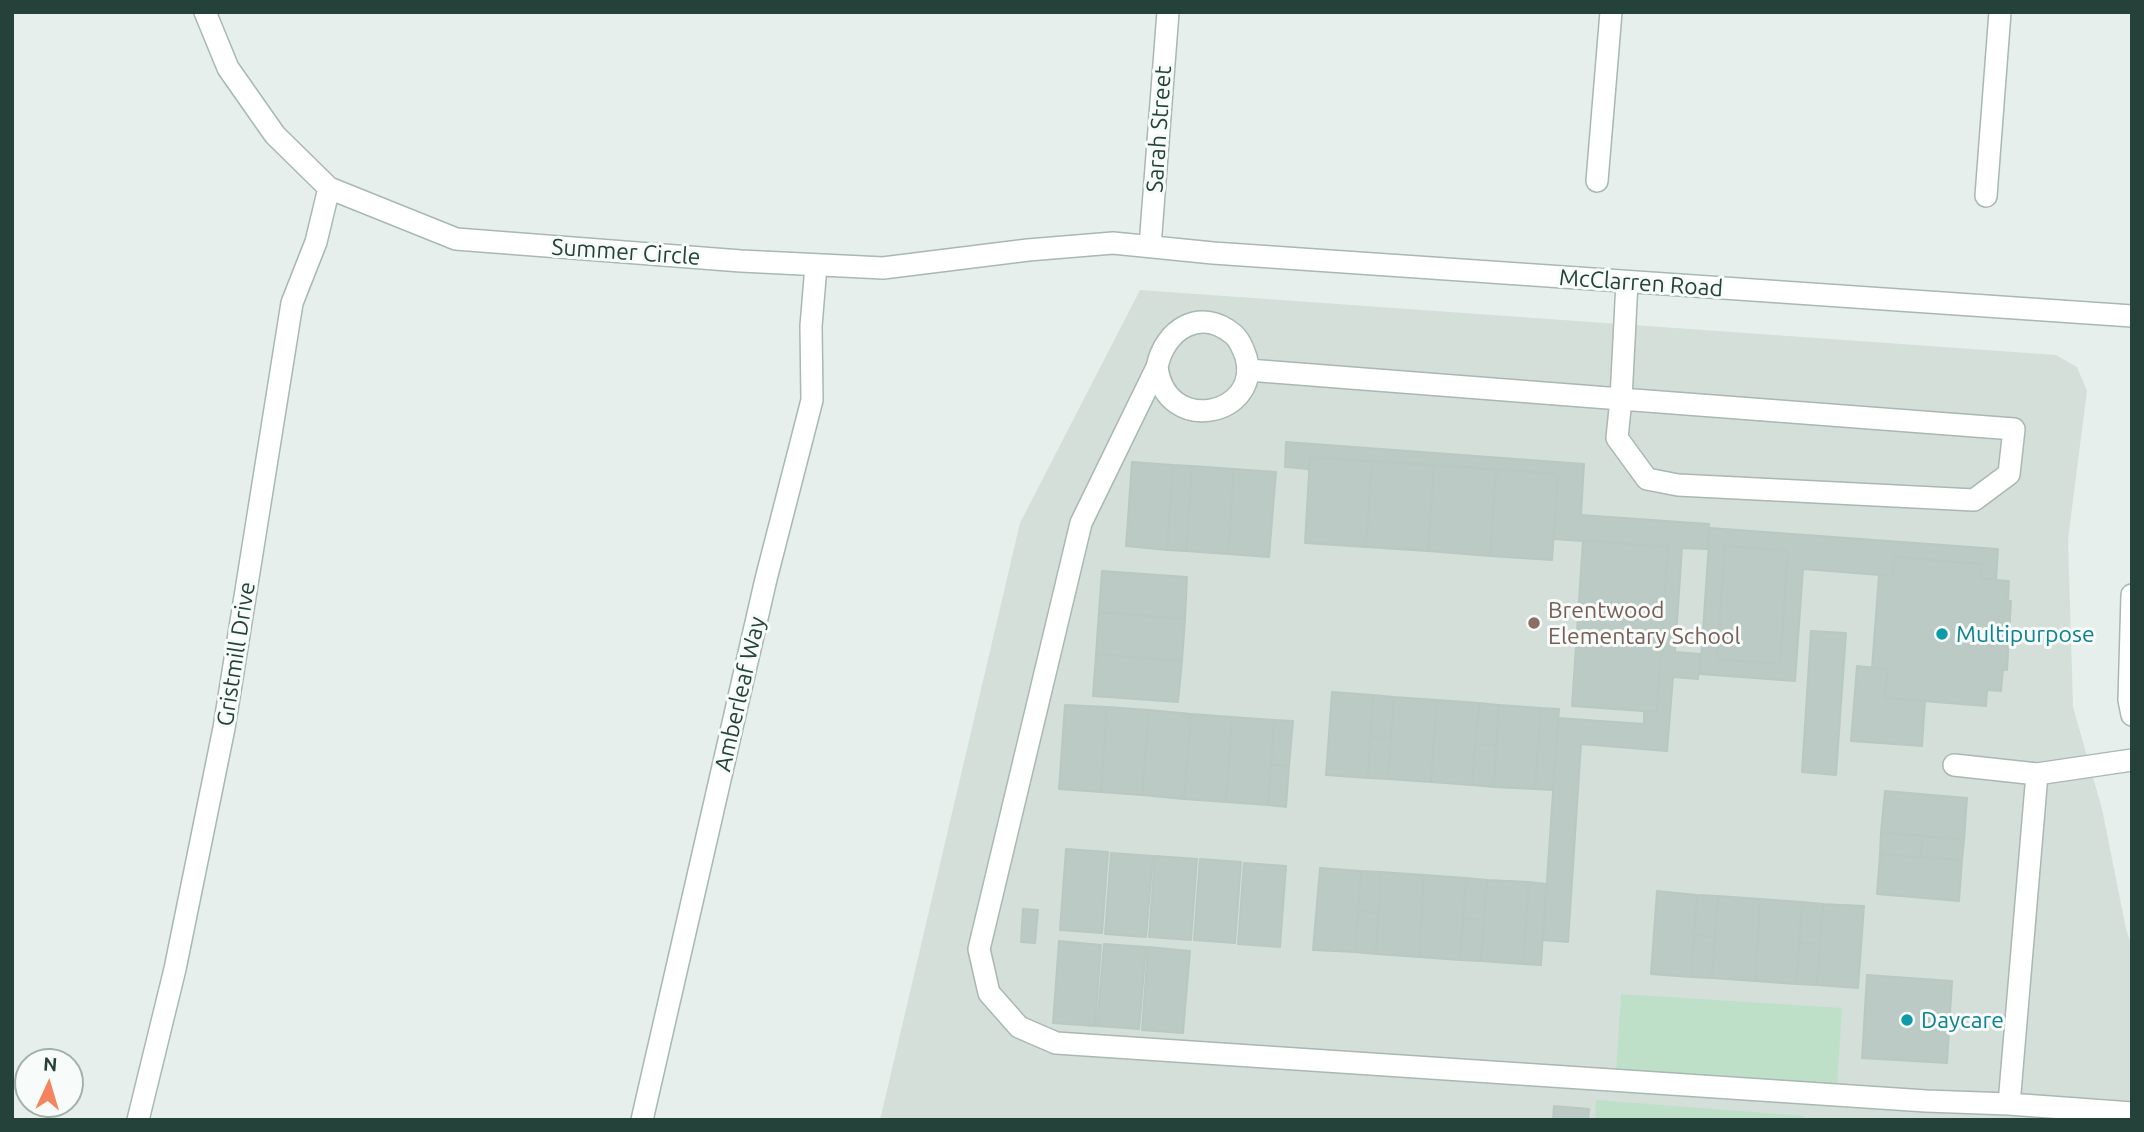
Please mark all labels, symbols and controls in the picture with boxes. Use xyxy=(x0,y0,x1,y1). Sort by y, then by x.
street label: Sarah Street xyxy=(1141,65,1177,193)
street label: Summer Circle xyxy=(551,233,701,271)
street label: McClarren Road xyxy=(1558,264,1724,302)
street label: Gristmill Drive xyxy=(211,580,261,728)
place label: Brentwood Elementary School xyxy=(1548,596,1741,650)
street label: Amberleaf Way xyxy=(709,614,771,774)
marker: Brentwood Elementary School xyxy=(1526,615,1542,631)
place label: Multipurpose xyxy=(1956,620,2095,648)
marker: Multipurpose xyxy=(1934,626,1950,642)
place label: Daycare xyxy=(1921,1006,2004,1034)
marker: Daycare xyxy=(1899,1012,1915,1028)
north arrow xyxy=(14,1048,84,1118)
text: N xyxy=(42,1053,58,1076)

